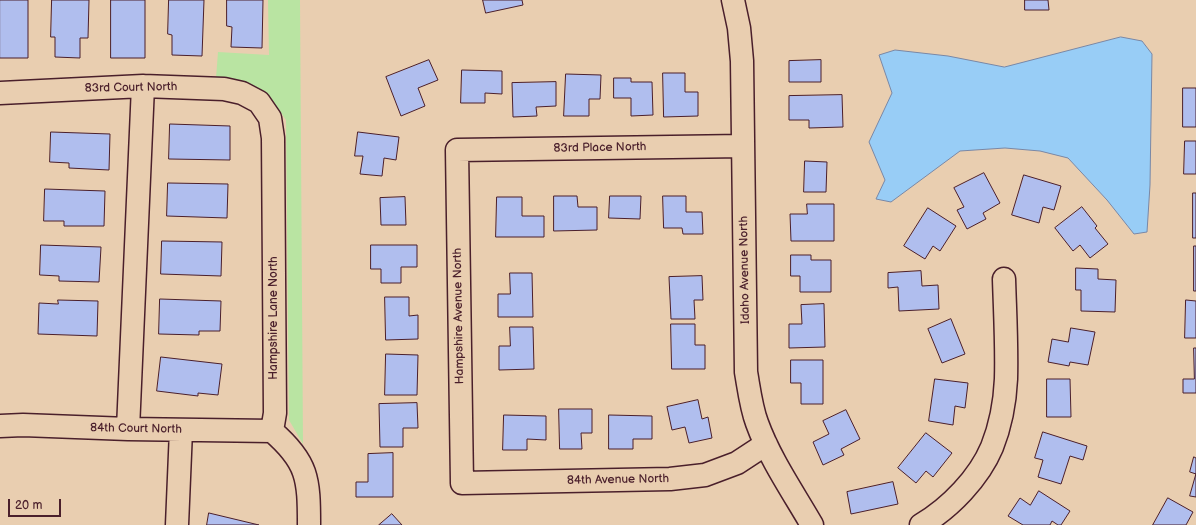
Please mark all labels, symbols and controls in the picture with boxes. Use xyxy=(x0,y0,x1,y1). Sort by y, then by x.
street label: 83rd Court North xyxy=(85,80,177,96)
street label: 83rd Place North xyxy=(553,140,647,156)
street label: Idaho Avenue North xyxy=(737,216,753,324)
street label: Hampshire Avenue North xyxy=(451,248,467,384)
street label: Hampshire Lane North xyxy=(267,256,281,380)
street label: 84th Court North xyxy=(90,421,182,437)
street label: 84th Avenue North xyxy=(567,472,669,488)
scale bar xyxy=(10,491,63,517)
text: 20 m xyxy=(15,498,42,513)

